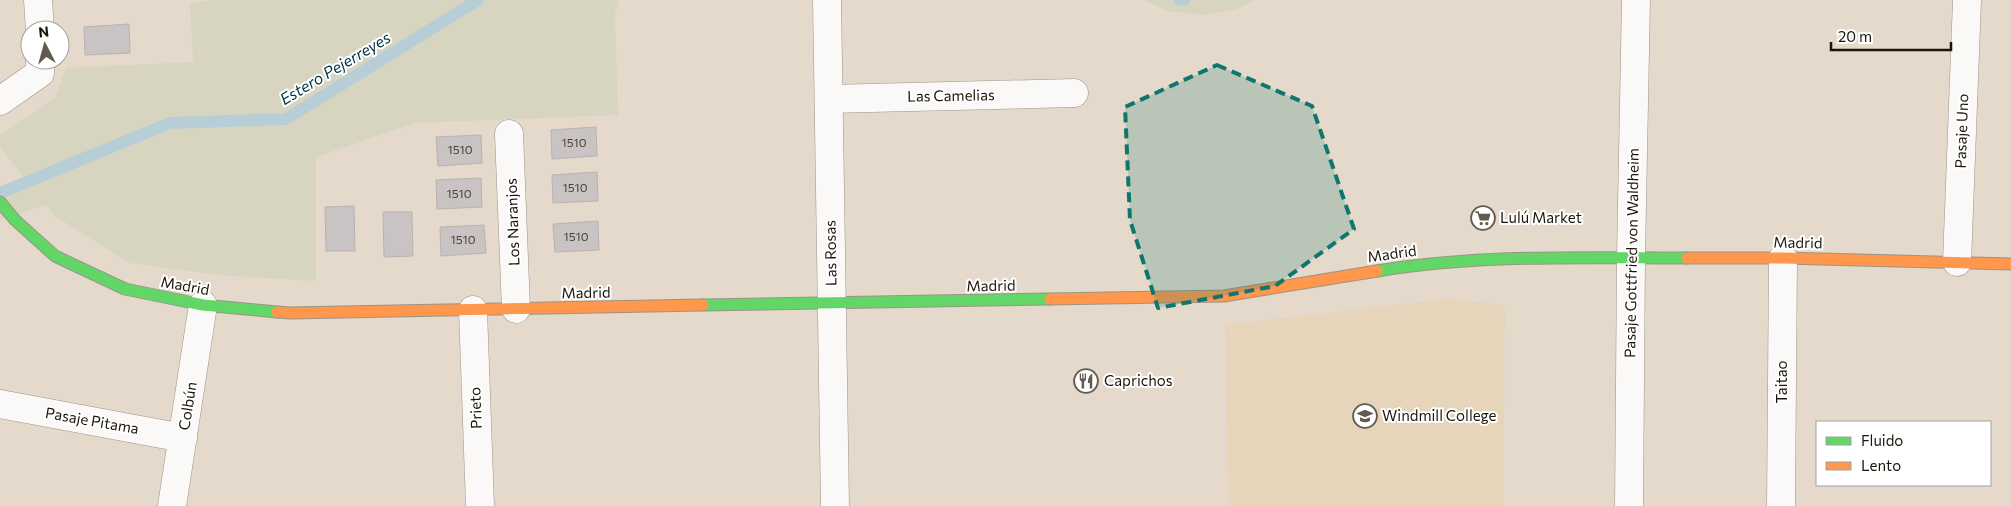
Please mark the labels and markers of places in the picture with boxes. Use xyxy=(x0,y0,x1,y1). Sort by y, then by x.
supermarket icon: Lulú Market xyxy=(1470,205,1496,231)
place label: Lulú Market xyxy=(1500,208,1582,226)
restaurant icon: Caprichos xyxy=(1073,368,1099,394)
place label: Caprichos xyxy=(1104,371,1173,389)
school or university icon: Windmill College xyxy=(1352,403,1378,429)
place label: Windmill College xyxy=(1382,406,1497,424)

